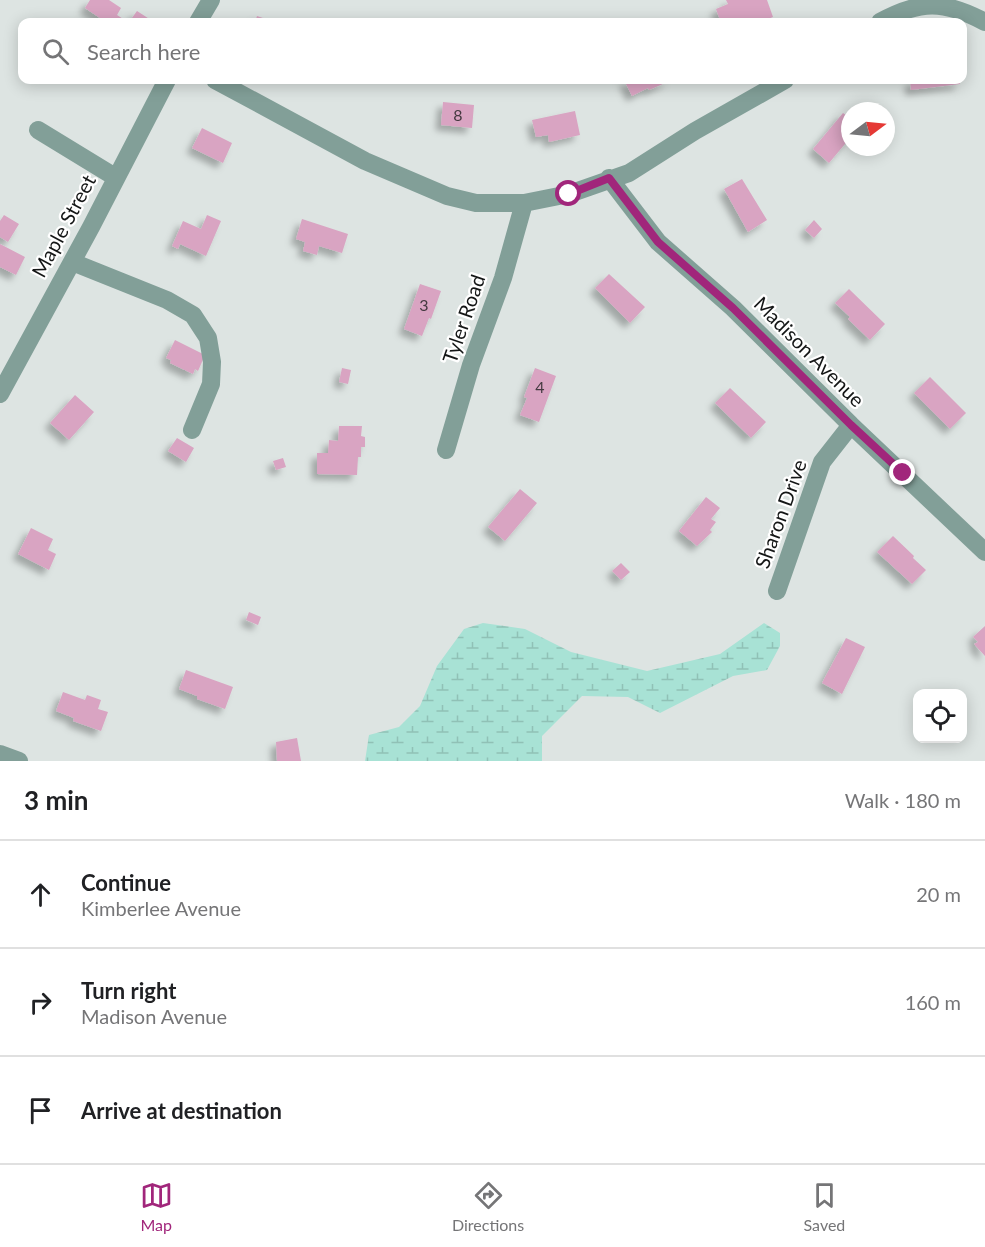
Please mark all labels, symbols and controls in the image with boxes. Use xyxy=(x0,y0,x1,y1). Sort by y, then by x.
search box xyxy=(18,18,967,84)
icon: search xyxy=(39,35,72,68)
text: Search here xyxy=(87,38,200,65)
north arrow xyxy=(841,102,895,156)
house number: 8 xyxy=(453,105,463,124)
street label: Maple Street xyxy=(26,170,100,281)
route start xyxy=(555,180,581,206)
street label: Tyler Road xyxy=(437,271,489,366)
street label: Madison Avenue xyxy=(750,291,870,411)
house number: 3 xyxy=(419,295,429,314)
house number: 4 xyxy=(535,377,545,396)
street label: Sharon Drive xyxy=(749,456,811,571)
route end xyxy=(889,459,915,485)
map controls xyxy=(913,689,967,743)
button: locate xyxy=(913,689,967,743)
text: 3 min xyxy=(24,784,88,816)
text: Walk · 180 m xyxy=(845,788,961,812)
text: Continue xyxy=(81,869,171,896)
icon: ahead xyxy=(24,878,57,911)
text: 20 m xyxy=(916,882,961,906)
text: Kimberlee Avenue xyxy=(81,896,241,920)
text: Turn right xyxy=(81,977,176,1004)
icon: right xyxy=(24,986,57,1019)
text: 160 m xyxy=(905,990,961,1014)
text: Madison Avenue xyxy=(81,1004,227,1028)
icon: arrive xyxy=(24,1094,57,1127)
text: Arrive at destination xyxy=(81,1097,282,1124)
tab: Map xyxy=(140,1179,173,1234)
tab: Directions xyxy=(452,1179,524,1234)
tab: Saved xyxy=(804,1179,845,1234)

